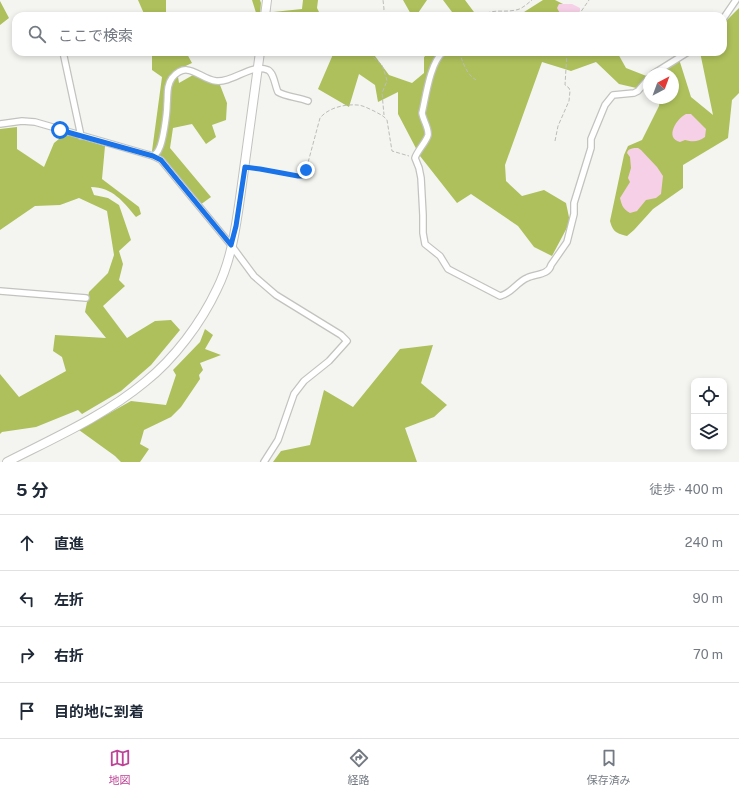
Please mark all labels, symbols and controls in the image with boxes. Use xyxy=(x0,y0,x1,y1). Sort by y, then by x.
search box xyxy=(12,12,727,56)
icon: search xyxy=(26,23,48,45)
text: ここで検索 xyxy=(58,27,133,44)
north arrow xyxy=(643,68,679,104)
route start xyxy=(51,121,69,139)
route end xyxy=(297,161,315,179)
map controls xyxy=(691,378,727,450)
button: locate xyxy=(691,378,727,414)
button: layers xyxy=(691,414,727,450)
text: 5 分 xyxy=(16,480,48,500)
text: 徒歩 · 400 m xyxy=(649,482,723,497)
icon: ahead xyxy=(16,532,38,554)
text: 直進 xyxy=(54,535,84,552)
text: 240 m xyxy=(685,535,723,550)
icon: left xyxy=(16,588,38,610)
text: 左折 xyxy=(54,591,84,608)
text: 90 m xyxy=(693,591,723,606)
icon: right xyxy=(16,644,38,666)
text: 右折 xyxy=(54,647,84,664)
text: 70 m xyxy=(693,647,723,662)
icon: arrive xyxy=(16,700,38,722)
text: 目的地に到着 xyxy=(54,703,144,720)
tab: 地図 xyxy=(109,747,131,787)
tab: 経路 xyxy=(348,747,370,787)
tab: 保存済み xyxy=(587,747,631,787)

